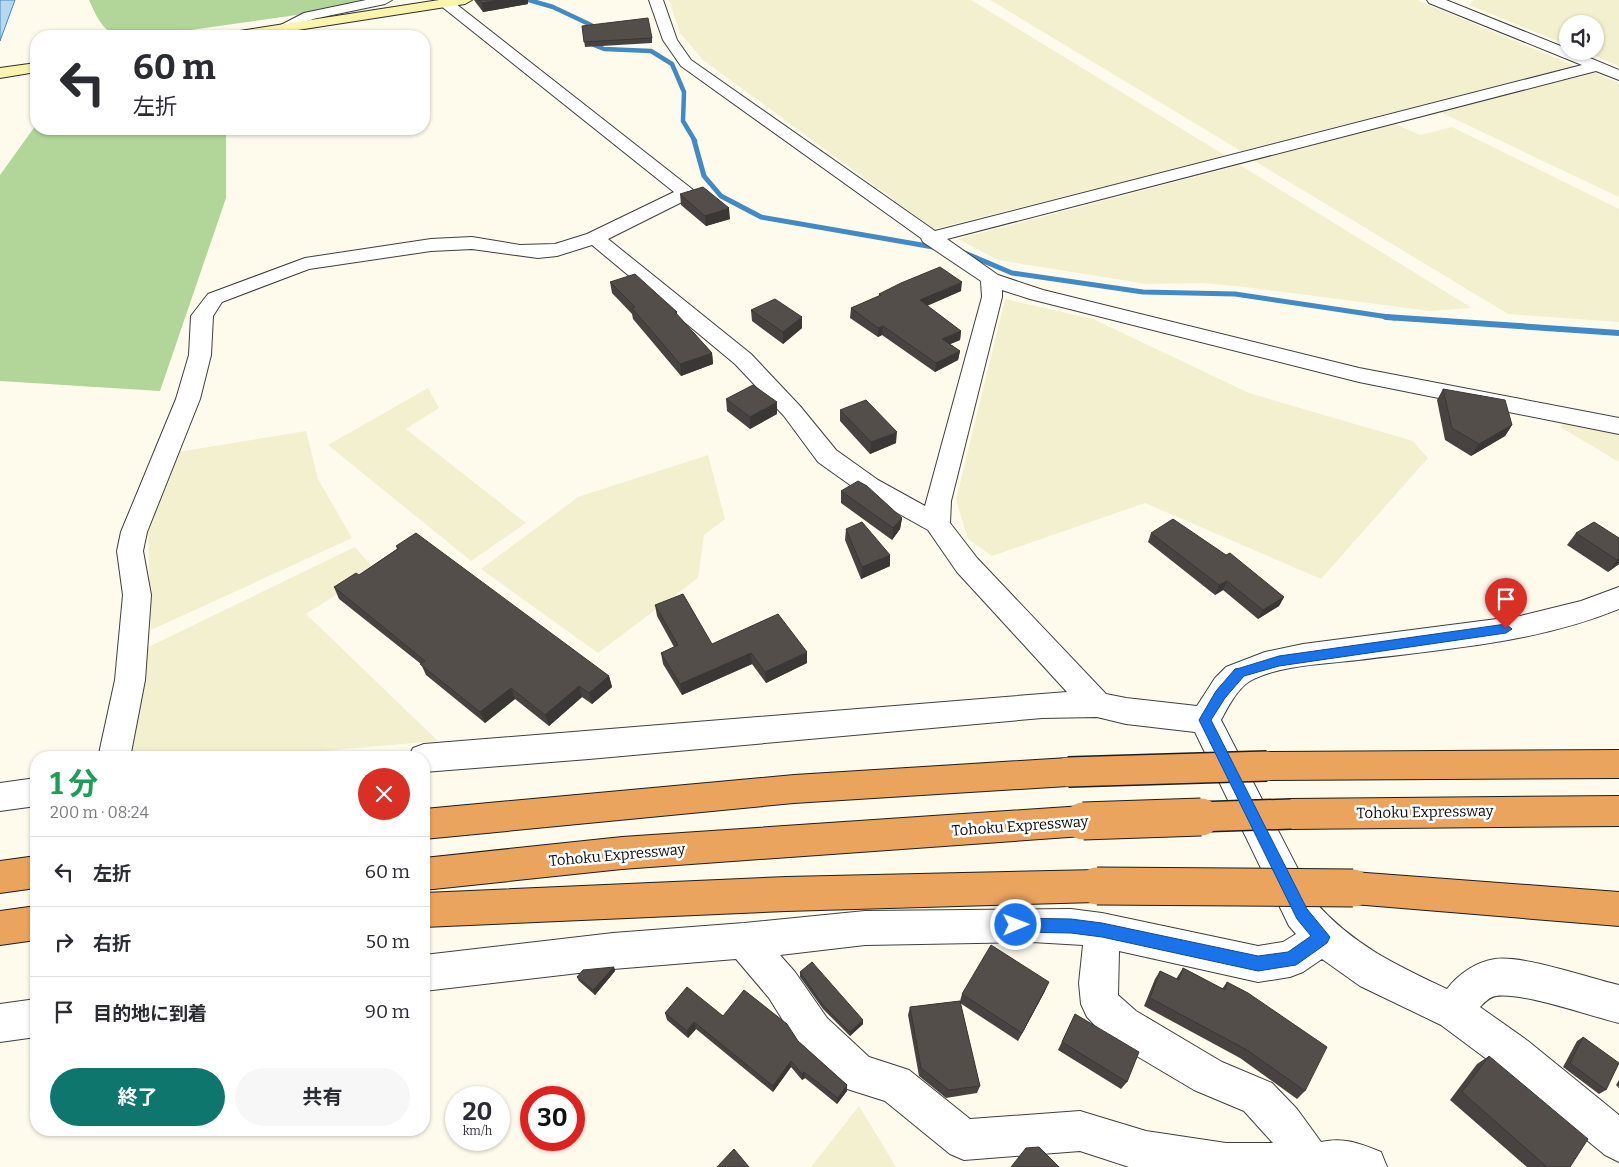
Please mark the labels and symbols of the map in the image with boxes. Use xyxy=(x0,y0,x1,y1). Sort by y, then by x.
pin xyxy=(1485,578,1527,629)
street label: Tohoku Expressway xyxy=(1356,802,1494,822)
street label: Tohoku Expressway xyxy=(951,812,1089,840)
street label: Tohoku Expressway xyxy=(548,840,686,870)
position arrow xyxy=(989,898,1041,950)
speed limit sign: 30 xyxy=(520,1086,585,1151)

